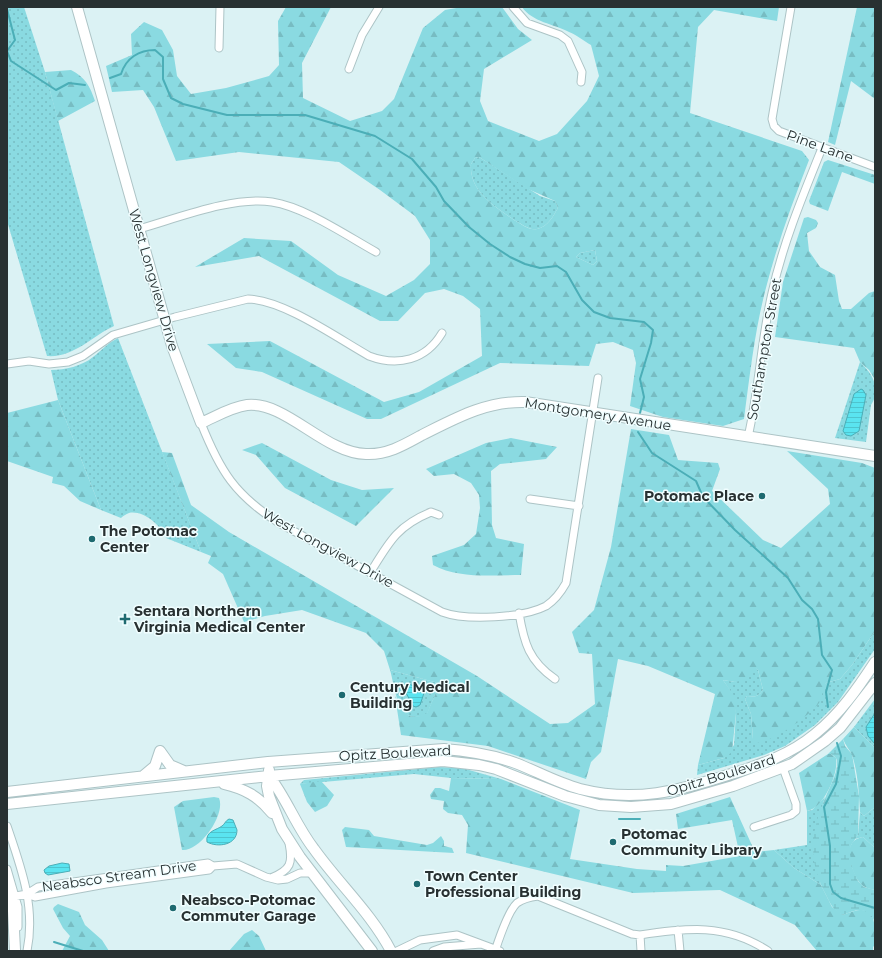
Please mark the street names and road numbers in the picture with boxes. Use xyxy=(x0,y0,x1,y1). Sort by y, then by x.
street label: Pine Lane xyxy=(784,126,856,166)
street label: West Longview Drive xyxy=(125,207,183,353)
street label: Southampton Street xyxy=(743,276,785,422)
street label: Montgomery Avenue xyxy=(523,394,673,434)
street label: West Longview Drive xyxy=(259,504,397,592)
street label: Opitz Boulevard xyxy=(338,741,452,765)
street label: Opitz Boulevard xyxy=(664,750,778,800)
street label: Neabsco Stream Drive xyxy=(41,856,197,896)

